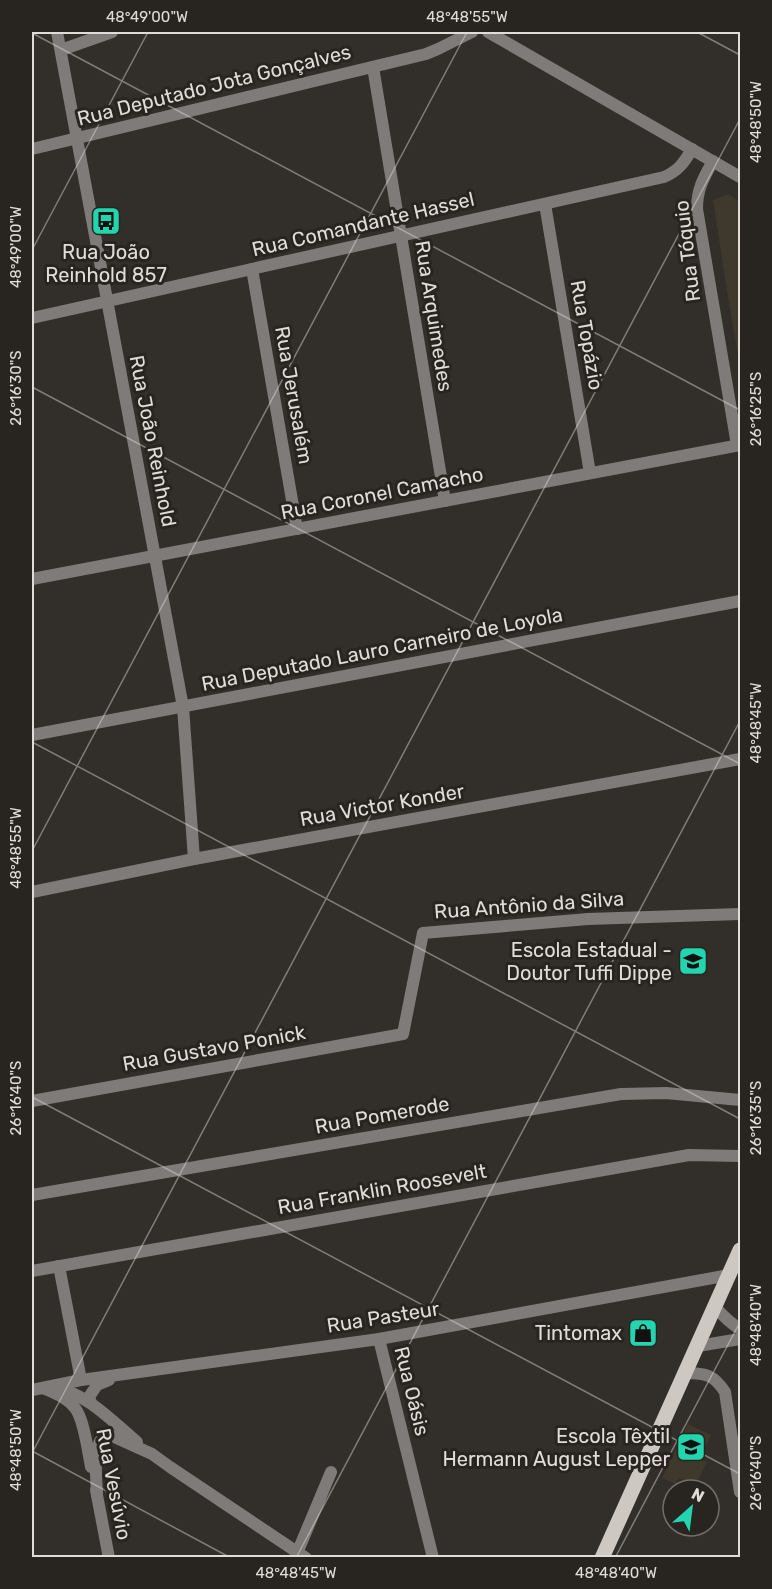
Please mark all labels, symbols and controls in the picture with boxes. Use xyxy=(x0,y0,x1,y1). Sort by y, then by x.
text: 48°49'00"W xyxy=(106,8,188,26)
text: 48°48'55"W xyxy=(426,8,508,26)
street label: Rua Deputado Jota Gonçalves xyxy=(75,39,353,131)
text: 48°48'50"W xyxy=(747,81,765,163)
street label: Rua Comandante Hassel xyxy=(249,187,477,261)
street label: Rua Tóquio xyxy=(669,199,705,303)
bus stop icon: Rua João Reinhold 857 xyxy=(90,205,122,237)
text: 48°49'00"W xyxy=(7,206,25,288)
street label: Rua Arquimedes xyxy=(410,239,458,393)
place label: Rua João Reinhold 857 xyxy=(45,240,167,287)
street label: Rua Topázio xyxy=(566,278,608,392)
street label: Rua Jerusalém xyxy=(270,324,318,466)
text: 26°16'30"S xyxy=(7,350,25,426)
street label: Rua João Reinhold xyxy=(125,353,181,529)
text: 26°16'25"S xyxy=(747,372,765,446)
street label: Rua Coronel Camacho xyxy=(279,462,485,524)
street label: Rua Deputado Lauro Carneiro de Loyola xyxy=(199,602,565,696)
text: 48°48'45"W xyxy=(747,682,765,764)
street label: Rua Victor Konder xyxy=(298,779,466,831)
text: 48°48'55"W xyxy=(7,807,25,889)
street label: Rua Antônio da Silva xyxy=(433,886,625,924)
place label: Escola Estadual - Doutor Tuffi Dippe xyxy=(506,938,672,985)
school or university icon: Escola Estadual - Doutor Tuffi Dippe xyxy=(677,945,709,977)
street label: Rua Gustavo Ponick xyxy=(121,1020,308,1076)
text: 26°16'40"S xyxy=(7,1061,25,1135)
text: 26°16'35"S xyxy=(747,1081,765,1155)
street label: Rua Pomerode xyxy=(313,1091,451,1139)
street label: Rua Franklin Roosevelt xyxy=(276,1159,488,1219)
text: 48°48'40"W xyxy=(747,1284,765,1366)
street label: Rua Pasteur xyxy=(325,1296,441,1338)
shop icon: Tintomax xyxy=(627,1317,659,1349)
place label: Tintomax xyxy=(535,1321,622,1345)
street label: Rua Oásis xyxy=(389,1344,435,1438)
text: 48°48'50"W xyxy=(7,1409,25,1491)
place label: Escola Têxtil Hermann August Lepper xyxy=(442,1424,670,1471)
street label: Rua Vesúvio xyxy=(91,1426,137,1542)
school or university icon: Escola Têxtil Hermann August Lepper xyxy=(675,1431,707,1463)
text: 26°16'40"S xyxy=(747,1436,765,1510)
north arrow xyxy=(661,1478,721,1538)
text: N xyxy=(688,1484,707,1506)
text: 48°48'45"W xyxy=(255,1564,337,1582)
text: 48°48'40"W xyxy=(575,1564,657,1582)

